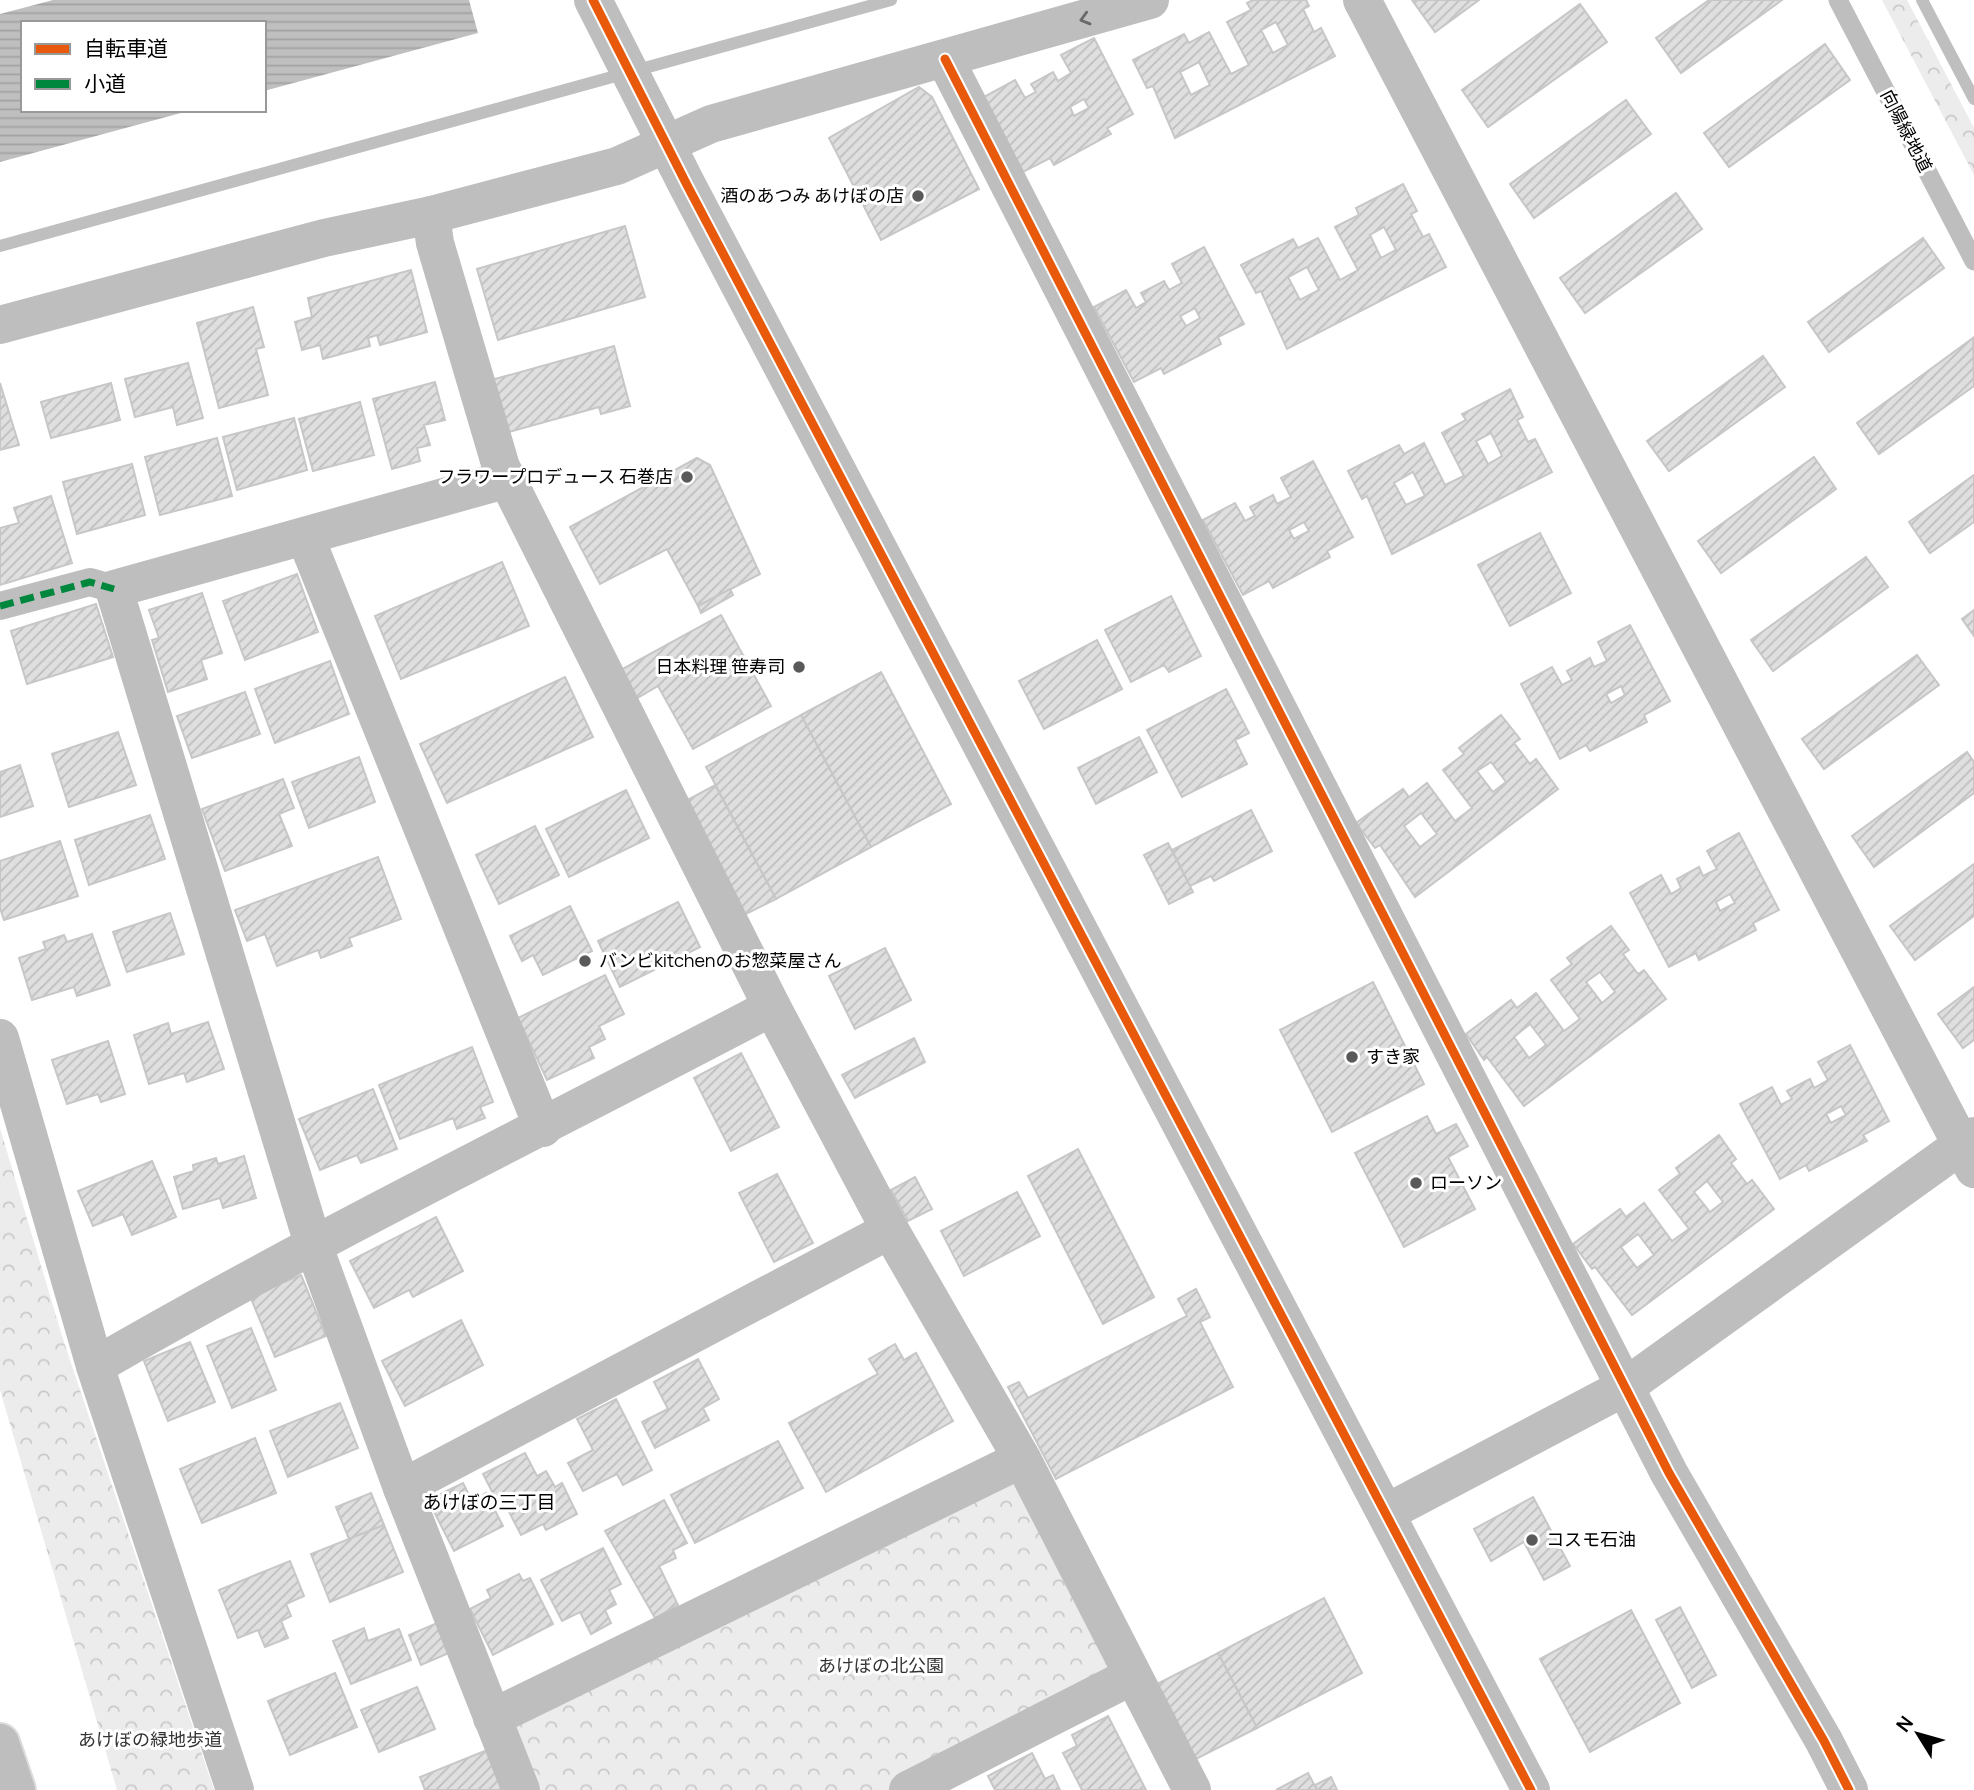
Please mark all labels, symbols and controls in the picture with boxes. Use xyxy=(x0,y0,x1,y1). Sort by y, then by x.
one-way arrow xyxy=(1079,10,1091,25)
legend xyxy=(21,21,266,112)
text: 自転車道 xyxy=(84,34,168,62)
text: 小道 xyxy=(84,69,126,97)
street label: 向陽緑地道 xyxy=(1876,85,1938,176)
place label: 酒のあつみ あけぼの店 xyxy=(720,183,904,207)
marker: 酒のあつみ あけぼの店 xyxy=(910,188,926,204)
place label: フラワープロデュース 石巻店 xyxy=(437,464,673,488)
marker: フラワープロデュース 石巻店 xyxy=(679,469,695,485)
place label: 日本料理 笹寿司 xyxy=(655,654,785,678)
marker: 日本料理 笹寿司 xyxy=(791,659,807,675)
place label: バンビkitchenのお惣菜屋さん xyxy=(599,948,841,972)
marker: バンビkitchenのお惣菜屋さん xyxy=(577,953,593,969)
place label: すき家 xyxy=(1366,1044,1420,1068)
marker: すき家 xyxy=(1344,1049,1360,1065)
place label: ローソン xyxy=(1430,1170,1502,1194)
marker: ローソン xyxy=(1408,1175,1424,1191)
district label: あけぼの三丁目 xyxy=(422,1489,556,1515)
place label: コスモ石油 xyxy=(1546,1527,1636,1551)
marker: コスモ石油 xyxy=(1524,1532,1540,1548)
park label: あけぼの北公園 xyxy=(818,1653,944,1677)
north arrow xyxy=(1883,1699,1953,1769)
text: N xyxy=(1890,1710,1919,1737)
park label: あけぼの緑地歩道 xyxy=(78,1727,222,1751)

